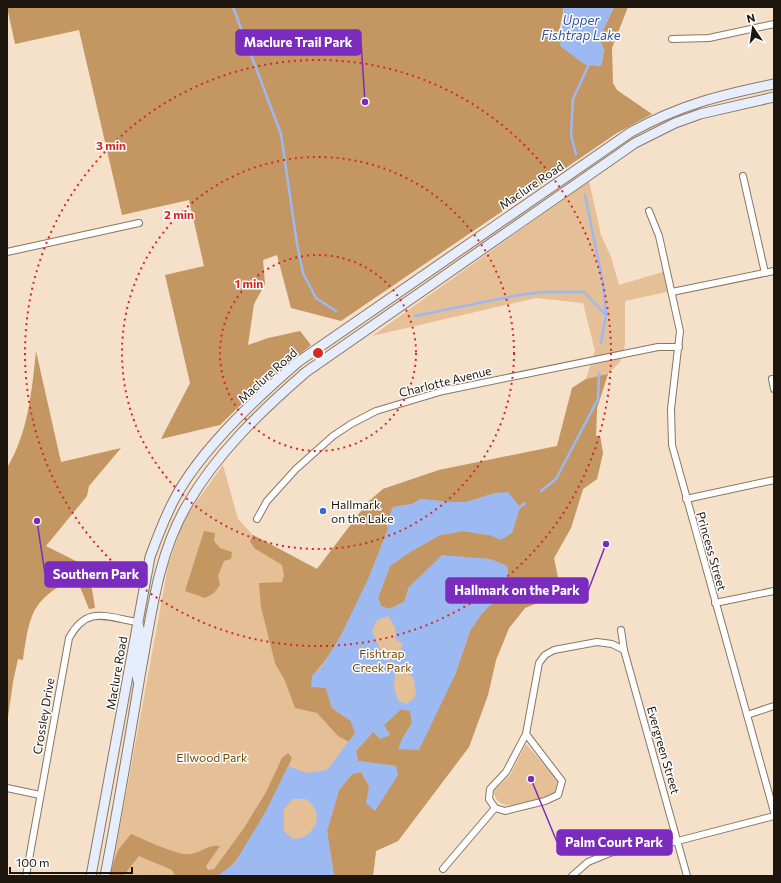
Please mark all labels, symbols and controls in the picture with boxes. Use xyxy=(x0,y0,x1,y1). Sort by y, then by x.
north arrow xyxy=(733,8,773,48)
text: N xyxy=(745,11,756,25)
water label: Upper Fishtrap Lake xyxy=(541,12,621,43)
callout: Maclure Trail Park xyxy=(236,30,361,55)
text: Maclure Trail Park xyxy=(244,34,353,50)
text: 3 min xyxy=(96,138,126,152)
street label: Maclure Road xyxy=(496,158,566,212)
text: 2 min xyxy=(164,207,194,221)
text: 1 min xyxy=(235,276,263,290)
street label: Maclure Road xyxy=(235,345,299,405)
centre of rings xyxy=(311,346,325,360)
street label: Charlotte Avenue xyxy=(397,363,493,399)
place label: Hallmark on the Lake xyxy=(331,497,393,525)
marker: Hallmark on the Lake xyxy=(318,506,328,516)
street label: Princess Street xyxy=(694,510,730,592)
callout: Southern Park xyxy=(45,562,147,587)
text: Southern Park xyxy=(53,566,140,582)
callout: Hallmark on the Park xyxy=(446,578,588,603)
text: Hallmark on the Park xyxy=(454,582,580,598)
street label: Maclure Road xyxy=(103,635,129,711)
park label: Fishtrap Creek Park xyxy=(352,646,412,674)
street label: Crossley Drive xyxy=(29,677,57,755)
street label: Evergreen Street xyxy=(645,704,683,796)
park label: Ellwood Park xyxy=(176,750,248,764)
callout: Palm Court Park xyxy=(557,830,672,855)
text: Palm Court Park xyxy=(565,834,664,850)
scale bar xyxy=(10,849,132,875)
text: 100 m xyxy=(16,855,50,869)

